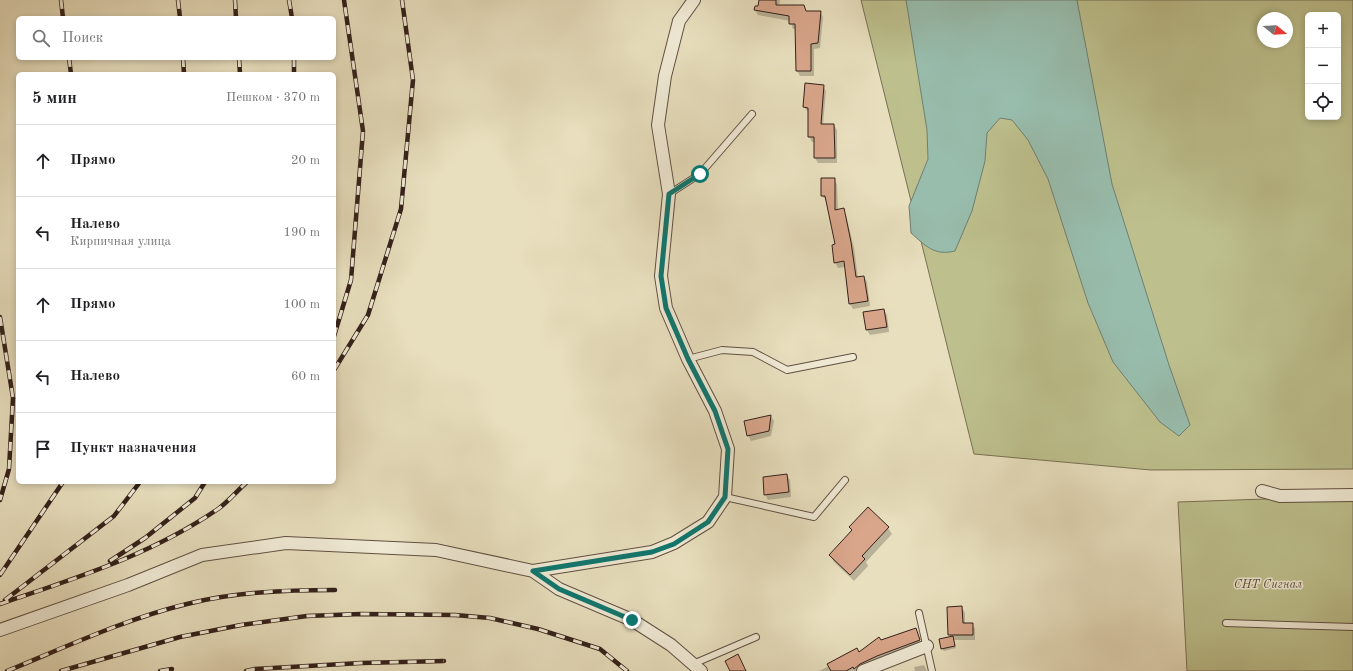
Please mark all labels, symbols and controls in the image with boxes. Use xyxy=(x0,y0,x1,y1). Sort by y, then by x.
north arrow xyxy=(1257,12,1293,48)
map controls xyxy=(1305,12,1341,120)
button: + xyxy=(1305,12,1341,48)
search box xyxy=(16,16,336,60)
icon: search xyxy=(30,27,52,49)
text: Поиск xyxy=(62,31,103,46)
button: − xyxy=(1305,48,1341,84)
button: locate xyxy=(1305,84,1341,120)
text: 5 мин xyxy=(32,90,77,107)
text: Пешком · 370 m xyxy=(226,91,320,104)
icon: ahead xyxy=(32,150,54,172)
text: Прямо xyxy=(70,153,116,168)
text: 20 m xyxy=(291,154,320,167)
route start xyxy=(691,165,709,183)
text: Налево xyxy=(70,217,120,232)
icon: left xyxy=(32,222,54,244)
text: 190 m xyxy=(283,226,320,239)
text: Кирпичная улица xyxy=(70,235,171,248)
icon: ahead xyxy=(32,294,54,316)
text: Прямо xyxy=(70,297,116,312)
text: 100 m xyxy=(283,298,320,311)
icon: left xyxy=(32,366,54,388)
text: Налево xyxy=(70,369,120,384)
text: 60 m xyxy=(291,370,320,383)
icon: arrive xyxy=(32,438,54,460)
text: Пункт назначения xyxy=(70,441,197,456)
park label: СНТ Сигнал xyxy=(1234,579,1302,591)
route end xyxy=(623,611,641,629)

